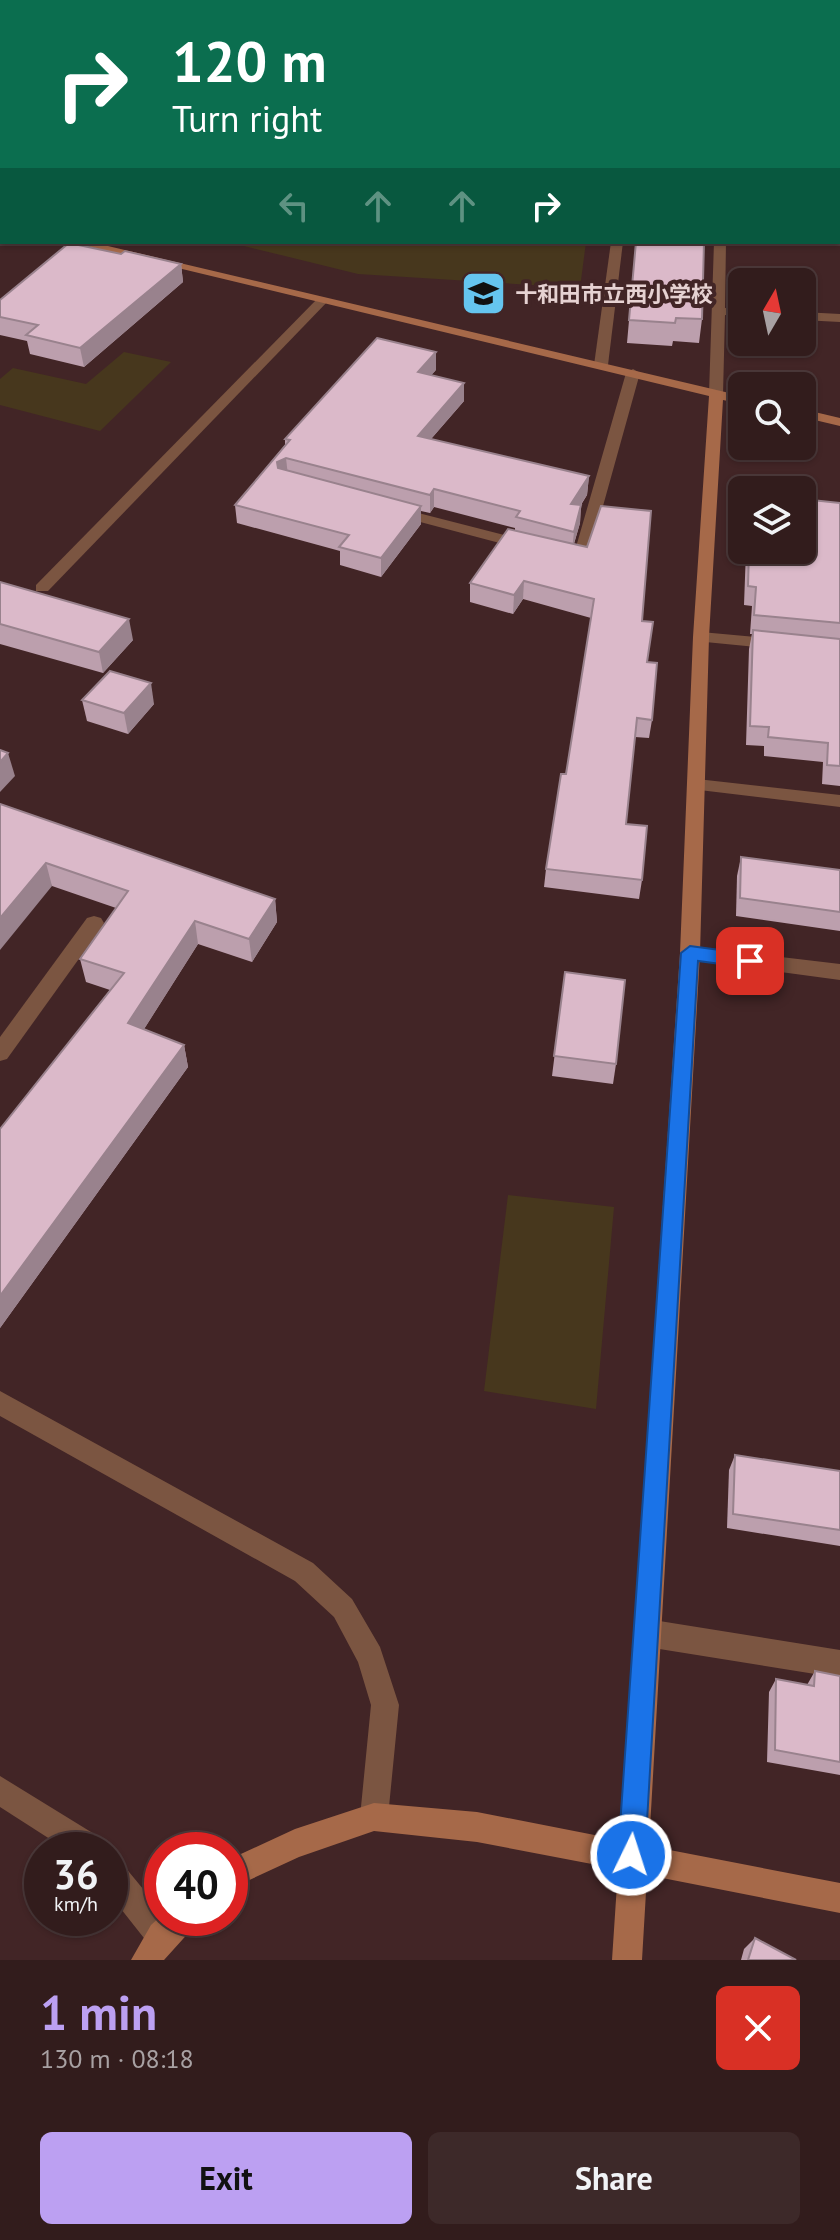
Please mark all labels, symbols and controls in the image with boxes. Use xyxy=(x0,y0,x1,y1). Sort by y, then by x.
text: 120 m xyxy=(172,25,327,97)
icon: right xyxy=(40,32,144,136)
text: Turn right xyxy=(172,95,322,142)
icon: left xyxy=(272,184,316,228)
icon: ahead xyxy=(356,184,400,228)
icon: ahead xyxy=(440,184,484,228)
icon: right xyxy=(524,184,568,228)
north arrow xyxy=(728,268,816,356)
map controls xyxy=(728,268,816,564)
school or university icon: 十和田市立西小学校 xyxy=(460,270,508,318)
place label: 十和田市立西小学校 xyxy=(515,280,713,308)
button: search xyxy=(728,372,816,460)
button: layers xyxy=(728,476,816,564)
pin xyxy=(716,927,784,995)
icon: arrive xyxy=(728,939,772,983)
position arrow xyxy=(589,1813,673,1897)
speed limit sign: 40 xyxy=(144,1832,248,1936)
text: 36 xyxy=(53,1848,99,1900)
text: km/h xyxy=(54,1891,98,1917)
text: 1 min xyxy=(40,1981,157,2043)
button: close xyxy=(716,1986,800,2070)
text: 130 m · 08:18 xyxy=(40,2042,194,2075)
button: Exit xyxy=(40,2132,412,2224)
button: Share xyxy=(428,2132,800,2224)

